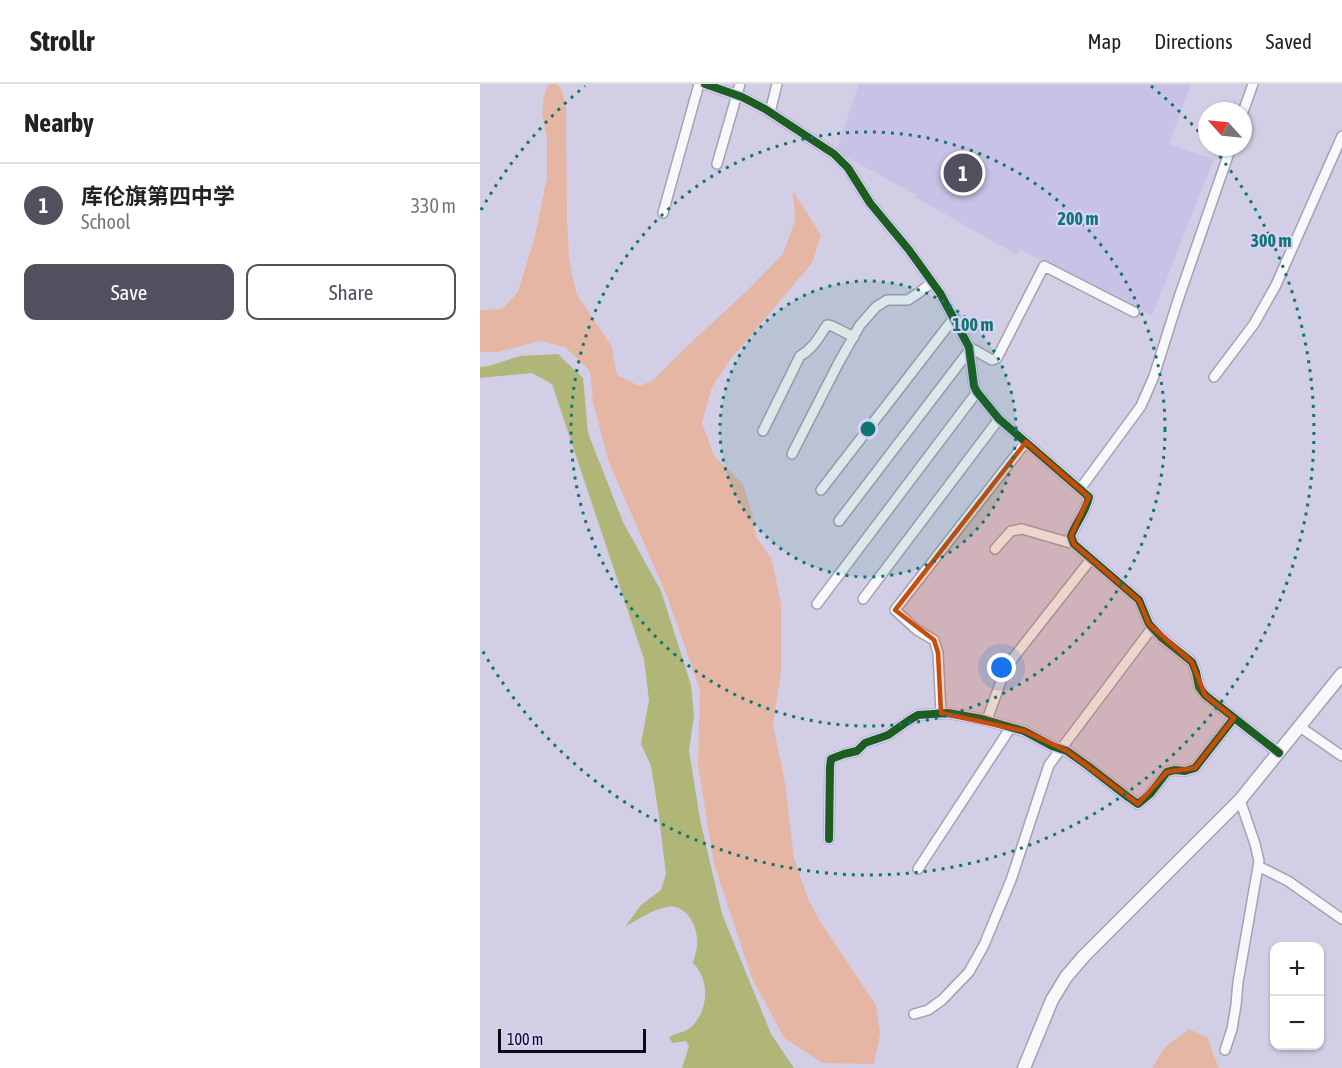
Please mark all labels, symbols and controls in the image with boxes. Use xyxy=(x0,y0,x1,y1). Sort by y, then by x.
text: Strollr xyxy=(30,25,94,57)
text: Map xyxy=(1087,29,1121,53)
text: Directions xyxy=(1154,29,1233,53)
text: Saved xyxy=(1266,29,1312,53)
north arrow xyxy=(1198,102,1252,156)
text: Nearby xyxy=(24,108,94,138)
pin: 1 xyxy=(944,150,982,196)
text: 库伦旗第四中学 xyxy=(81,183,235,209)
text: 1 xyxy=(39,194,48,217)
text: 330 m xyxy=(411,194,456,217)
text: 200 m xyxy=(1058,208,1098,229)
text: School xyxy=(81,210,131,233)
text: 300 m xyxy=(1251,230,1291,251)
button: Save xyxy=(24,264,234,320)
button: Share xyxy=(246,264,456,320)
text: 100 m xyxy=(953,314,993,335)
centre of rings xyxy=(858,419,878,439)
your location xyxy=(987,653,1016,682)
map controls xyxy=(1270,942,1324,1050)
button: + xyxy=(1270,942,1324,996)
button: − xyxy=(1270,996,1324,1050)
scale bar xyxy=(498,1026,646,1054)
text: 100 m xyxy=(507,1030,543,1048)

